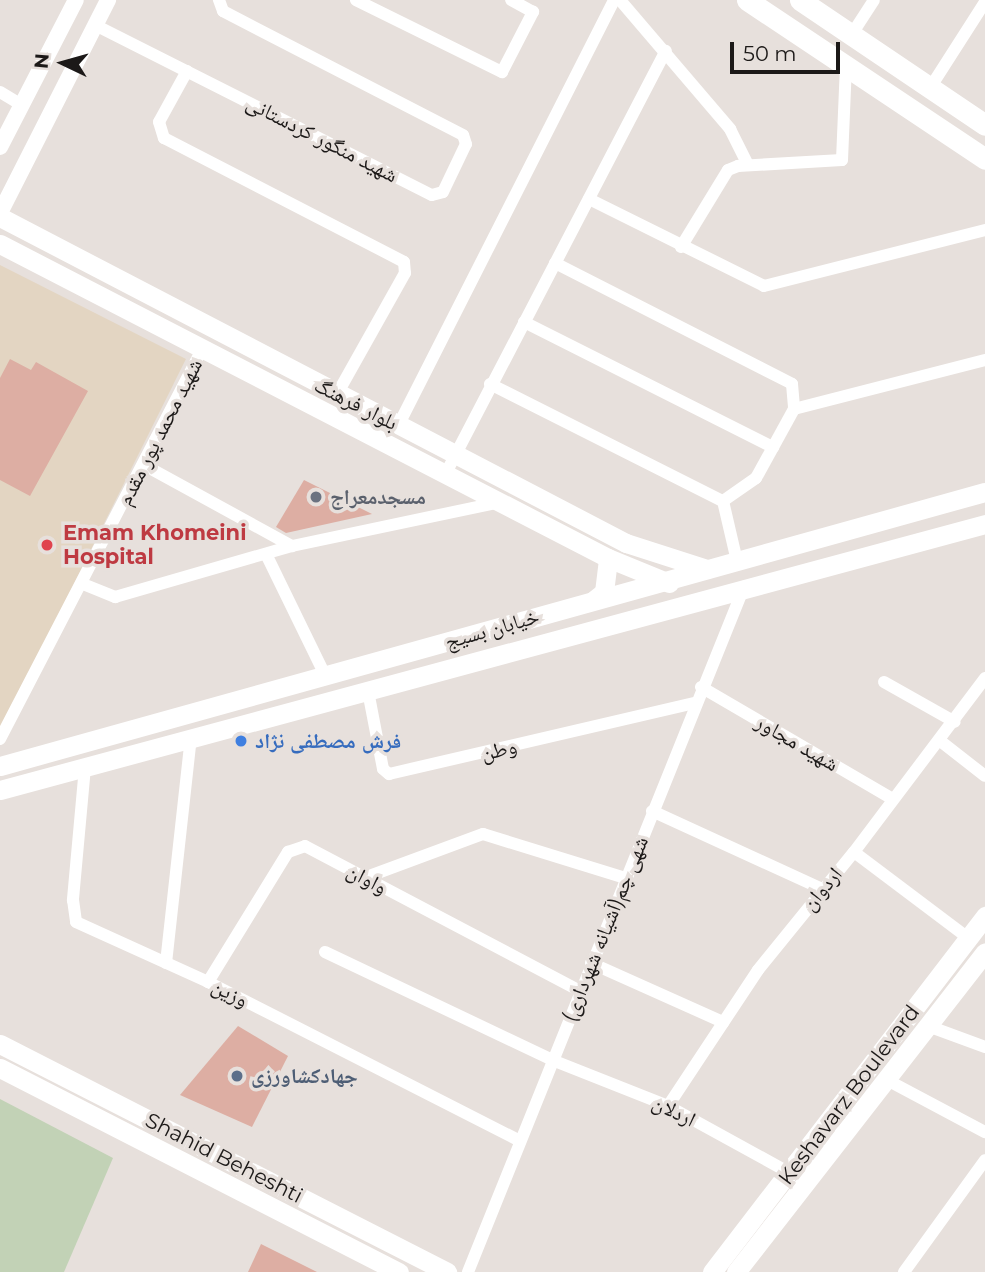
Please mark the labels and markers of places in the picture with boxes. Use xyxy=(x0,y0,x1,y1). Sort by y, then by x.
place label: مسجدمعراج xyxy=(330,484,426,510)
marker: مسجدمعراج xyxy=(308,489,324,505)
place label: Emam Khomeini Hospital xyxy=(63,520,246,570)
marker: Emam Khomeini Hospital xyxy=(37,535,57,555)
place label: فرش مصطفی نژاد xyxy=(255,728,401,754)
marker: فرش مصطفی نژاد xyxy=(233,733,249,749)
place label: جهادکشاورزی xyxy=(251,1063,358,1089)
marker: جهادکشاورزی xyxy=(229,1068,245,1084)

